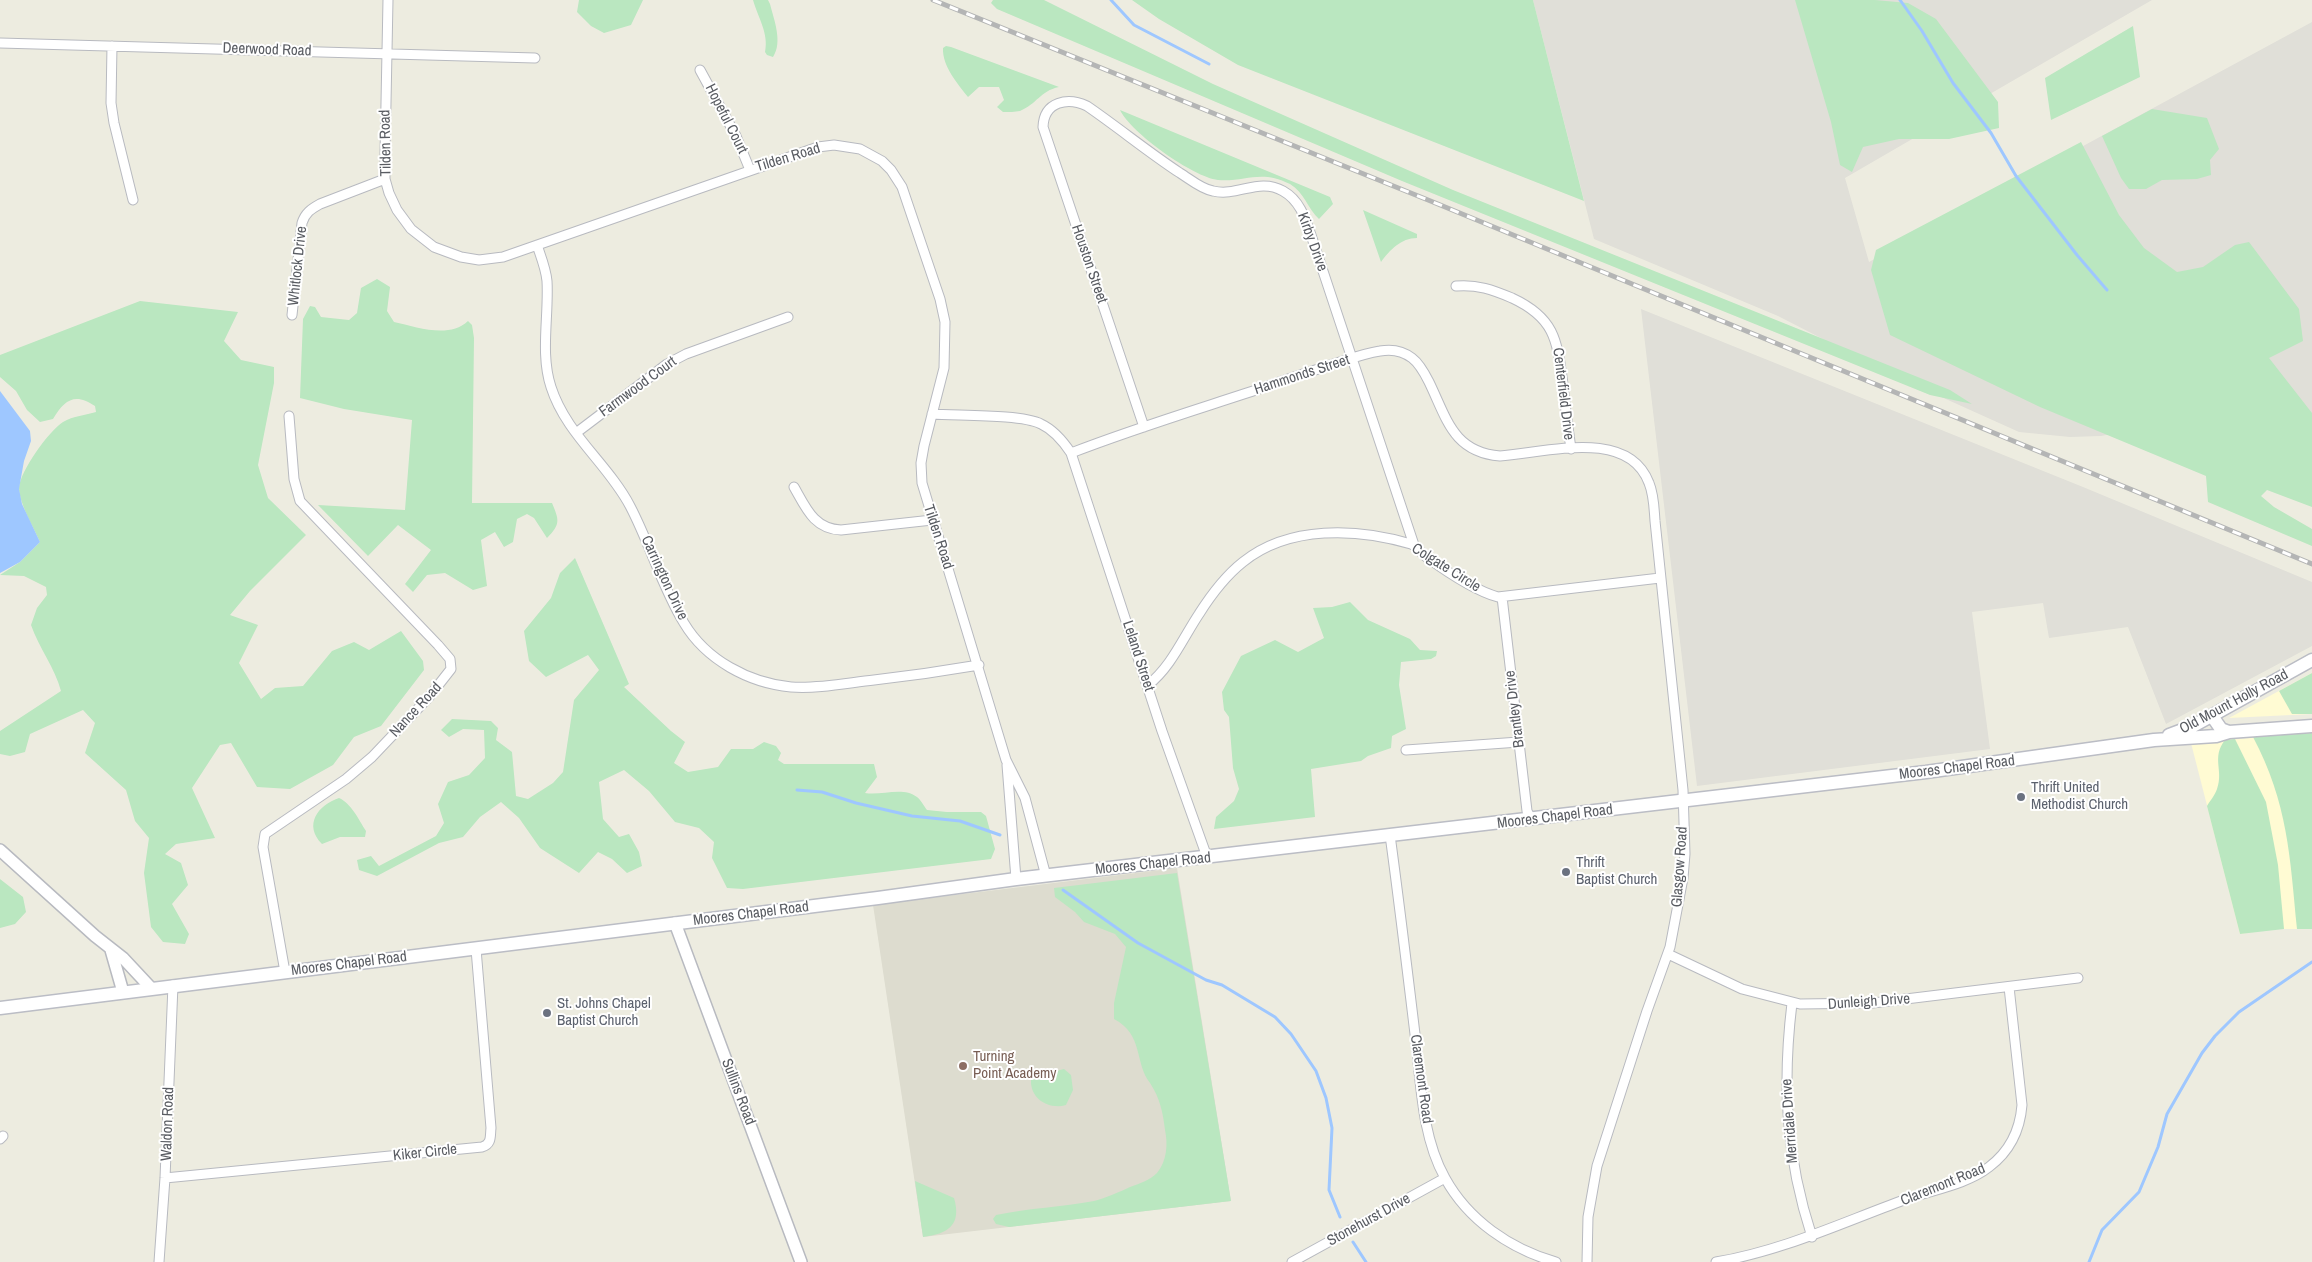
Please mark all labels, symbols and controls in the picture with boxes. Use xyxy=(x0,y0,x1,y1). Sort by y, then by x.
street label: Deerwood Road xyxy=(222,39,312,61)
street label: Hopeful Court xyxy=(701,81,751,157)
street label: Tilden Road xyxy=(376,109,396,177)
street label: Tilden Road xyxy=(753,140,823,176)
street label: Kirby Drive xyxy=(1293,210,1331,274)
street label: Houston Street xyxy=(1067,222,1111,306)
street label: Whitlock Drive xyxy=(285,225,311,307)
street label: Centerfield Drive xyxy=(1548,347,1578,441)
street label: Hammonds Street xyxy=(1252,351,1352,399)
street label: Farmwood Court xyxy=(596,353,680,421)
street label: Tilden Road xyxy=(919,502,957,572)
street label: Carrington Drive xyxy=(637,533,691,623)
street label: Colgate Circle xyxy=(1408,540,1484,596)
street label: Leland Street xyxy=(1118,618,1158,694)
street label: Old Mount Holly Road xyxy=(2177,666,2291,738)
street label: Brantley Drive xyxy=(1501,669,1529,749)
street label: Nance Road xyxy=(386,679,446,741)
street label: Moores Chapel Road xyxy=(1898,752,2016,784)
place label: Thrift United Methodist Church xyxy=(2031,779,2128,814)
marker: Thrift United Methodist Church xyxy=(2015,791,2027,803)
street label: Moores Chapel Road xyxy=(1496,801,1614,833)
street label: Glasgow Road xyxy=(1668,826,1692,908)
street label: Moores Chapel Road xyxy=(1094,849,1212,879)
place label: Thrift Baptist Church xyxy=(1576,854,1657,889)
marker: Thrift Baptist Church xyxy=(1560,866,1572,878)
street label: Moores Chapel Road xyxy=(692,898,810,930)
street label: Moores Chapel Road xyxy=(290,948,408,980)
street label: Dunleigh Drive xyxy=(1827,990,1911,1014)
place label: St. Johns Chapel Baptist Church xyxy=(557,995,651,1030)
marker: St. Johns Chapel Baptist Church xyxy=(541,1007,553,1019)
street label: Claremont Road xyxy=(1406,1033,1436,1125)
place label: Turning Point Academy xyxy=(973,1048,1056,1083)
street label: Sullins Road xyxy=(717,1056,759,1128)
marker: Turning Point Academy xyxy=(957,1060,969,1072)
street label: Merridale Drive xyxy=(1778,1078,1802,1164)
street label: Waldon Road xyxy=(158,1087,178,1161)
street label: Kiker Circle xyxy=(392,1141,458,1165)
street label: Claremont Road xyxy=(1898,1160,1988,1210)
street label: Stonehurst Drive xyxy=(1324,1190,1414,1250)

